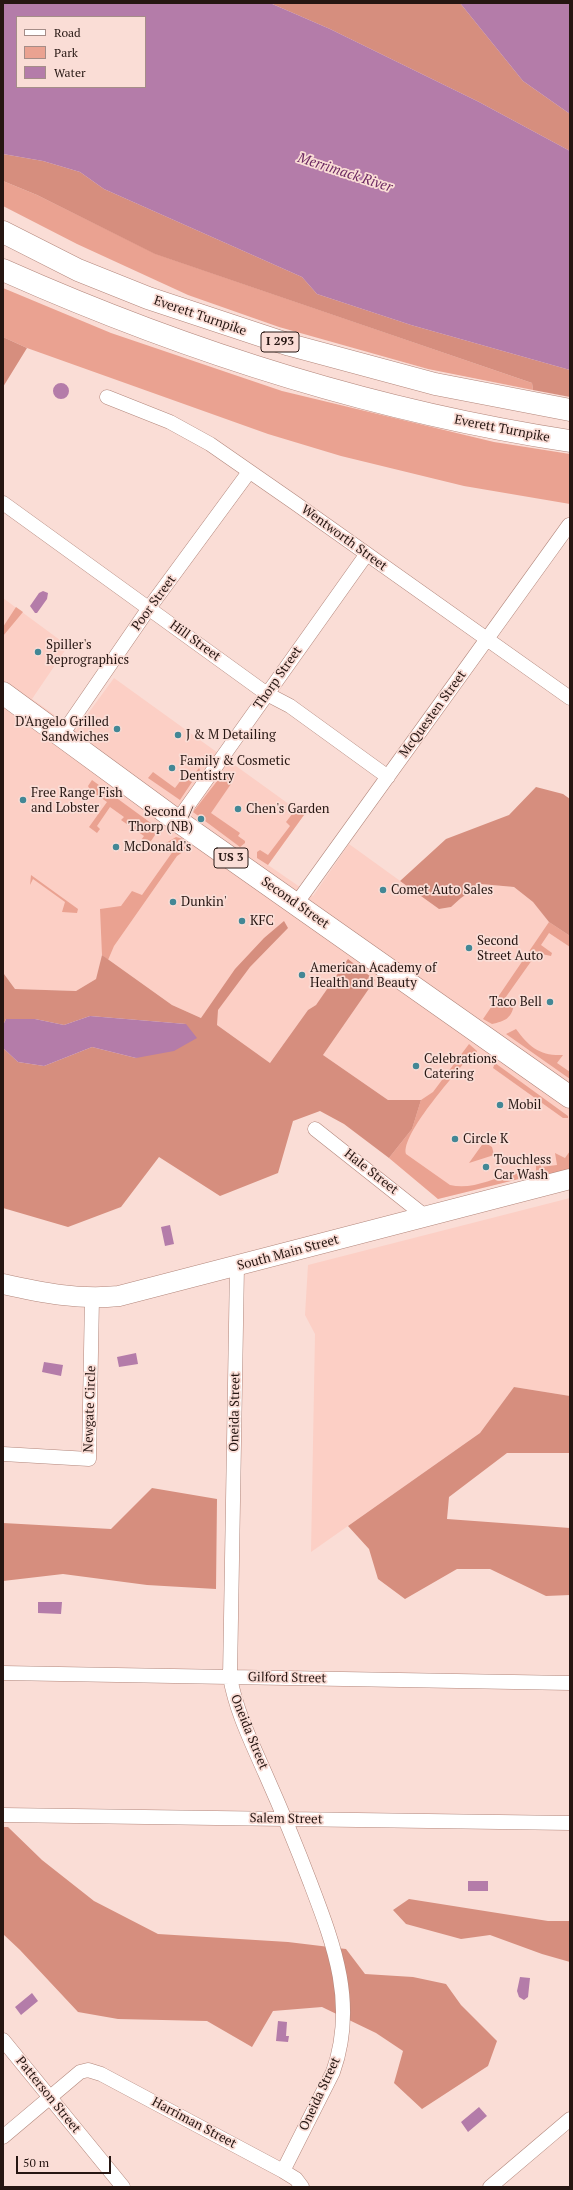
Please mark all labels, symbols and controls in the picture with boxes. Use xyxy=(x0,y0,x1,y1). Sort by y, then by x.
legend xyxy=(16,16,146,88)
text: Road xyxy=(54,25,81,40)
text: Park xyxy=(54,45,78,60)
text: Water xyxy=(54,65,86,80)
water label: Merrimack River xyxy=(296,150,394,196)
street label: Everett Turnpike xyxy=(152,293,248,339)
road number: I 293 xyxy=(261,332,299,352)
street label: Everett Turnpike xyxy=(453,412,551,446)
street label: Wentworth Street xyxy=(298,502,390,574)
street label: Poor Street xyxy=(129,572,179,634)
street label: Hill Street xyxy=(167,617,223,665)
place label: Spiller's Reprographics xyxy=(46,637,129,668)
street label: Thorp Street xyxy=(251,644,305,712)
marker: Spiller's Reprographics xyxy=(33,647,43,657)
street label: McQuesten Street xyxy=(396,668,470,760)
place label: D'Angelo Grilled Sandwiches xyxy=(15,714,109,745)
marker: D'Angelo Grilled Sandwiches xyxy=(112,724,122,734)
place label: J & M Detailing xyxy=(186,727,276,743)
marker: J & M Detailing xyxy=(173,730,183,740)
place label: Family & Cosmetic Dentistry xyxy=(180,753,290,784)
marker: Family & Cosmetic Dentistry xyxy=(167,763,177,773)
place label: Free Range Fish and Lobster xyxy=(31,785,123,816)
marker: Free Range Fish and Lobster xyxy=(18,795,28,805)
place label: Chen's Garden xyxy=(246,801,330,817)
place label: Second / Thorp (NB) xyxy=(128,804,193,835)
marker: Chen's Garden xyxy=(233,804,243,814)
marker: Second / Thorp (NB) xyxy=(196,814,206,824)
place label: McDonald's xyxy=(124,839,191,855)
marker: McDonald's xyxy=(111,842,121,852)
road number: US 3 xyxy=(214,848,248,868)
street label: Second Street xyxy=(258,874,332,932)
place label: Comet Auto Sales xyxy=(391,882,493,898)
marker: Comet Auto Sales xyxy=(378,885,388,895)
place label: Dunkin' xyxy=(181,894,227,910)
marker: Dunkin' xyxy=(168,897,178,907)
place label: KFC xyxy=(250,913,274,929)
marker: KFC xyxy=(237,916,247,926)
place label: Second Street Auto xyxy=(477,933,543,964)
marker: Second Street Auto xyxy=(464,943,474,953)
place label: American Academy of Health and Beauty xyxy=(310,960,436,991)
marker: American Academy of Health and Beauty xyxy=(297,970,307,980)
place label: Taco Bell xyxy=(489,994,542,1010)
marker: Taco Bell xyxy=(545,997,555,1007)
place label: Celebrations Catering xyxy=(424,1051,497,1082)
marker: Celebrations Catering xyxy=(411,1061,421,1071)
place label: Mobil xyxy=(508,1097,541,1113)
marker: Mobil xyxy=(495,1100,505,1110)
place label: Circle K xyxy=(463,1131,508,1147)
marker: Circle K xyxy=(450,1134,460,1144)
street label: Hale Street xyxy=(341,1146,401,1198)
place label: Touchless Car Wash xyxy=(494,1152,551,1183)
marker: Touchless Car Wash xyxy=(481,1162,491,1172)
street label: South Main Street xyxy=(235,1232,341,1274)
street label: Newgate Circle xyxy=(81,1365,99,1453)
street label: Oneida Street xyxy=(227,1372,243,1452)
street label: Gilford Street xyxy=(248,1670,326,1686)
street label: Oneida Street xyxy=(227,1692,271,1772)
street label: Salem Street xyxy=(249,1811,323,1827)
street label: Patterson Street xyxy=(12,2054,84,2136)
street label: Oneida Street xyxy=(296,2055,344,2133)
street label: Harriman Street xyxy=(149,2094,239,2152)
scale bar xyxy=(18,2148,113,2174)
text: 50 m xyxy=(23,2155,49,2170)

